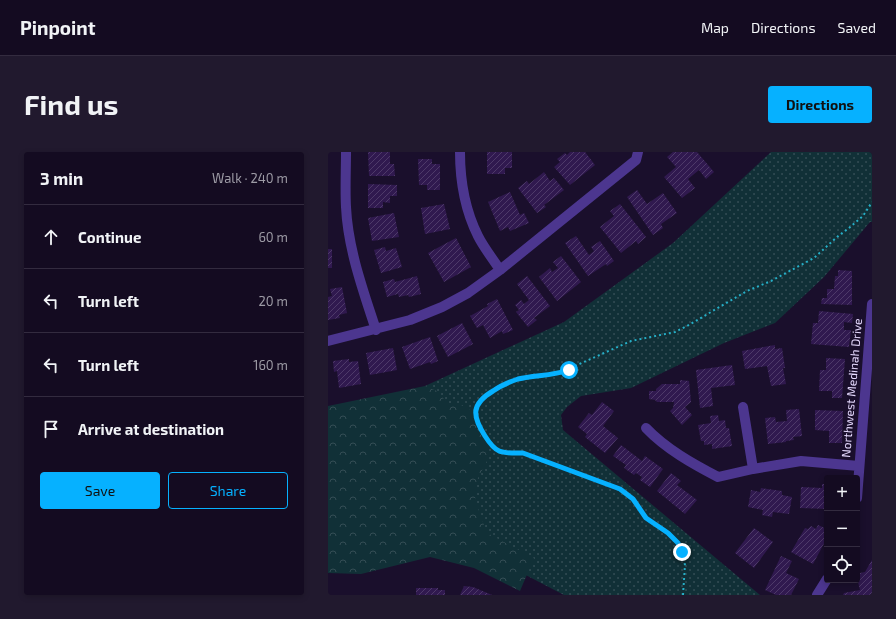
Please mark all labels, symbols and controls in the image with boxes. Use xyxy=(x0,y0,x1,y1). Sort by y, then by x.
text: Pinpoint xyxy=(20,16,95,39)
text: Map xyxy=(701,19,729,36)
text: Directions xyxy=(751,19,816,36)
text: Saved xyxy=(838,19,876,36)
button: Directions xyxy=(768,86,872,123)
text: Find us xyxy=(24,87,118,121)
text: 3 min xyxy=(40,168,83,188)
text: Walk · 240 m xyxy=(212,170,288,186)
icon: ahead xyxy=(40,226,62,248)
text: Continue xyxy=(78,228,141,246)
text: 60 m xyxy=(258,229,288,245)
icon: left xyxy=(40,290,62,312)
text: Turn left xyxy=(78,292,139,310)
text: 20 m xyxy=(259,293,288,309)
street label: Northwest Medinah Drive xyxy=(838,318,864,458)
icon: left xyxy=(40,354,62,376)
text: Turn left xyxy=(78,356,139,374)
text: 160 m xyxy=(253,357,288,373)
route start xyxy=(560,361,578,379)
icon: arrive xyxy=(40,418,62,440)
text: Arrive at destination xyxy=(78,420,224,438)
button: Save xyxy=(40,472,160,509)
button: Share xyxy=(168,472,288,509)
map controls xyxy=(824,475,860,583)
button: + xyxy=(824,475,860,511)
button: − xyxy=(824,511,860,547)
route end xyxy=(673,543,691,561)
button: locate xyxy=(824,547,860,583)

